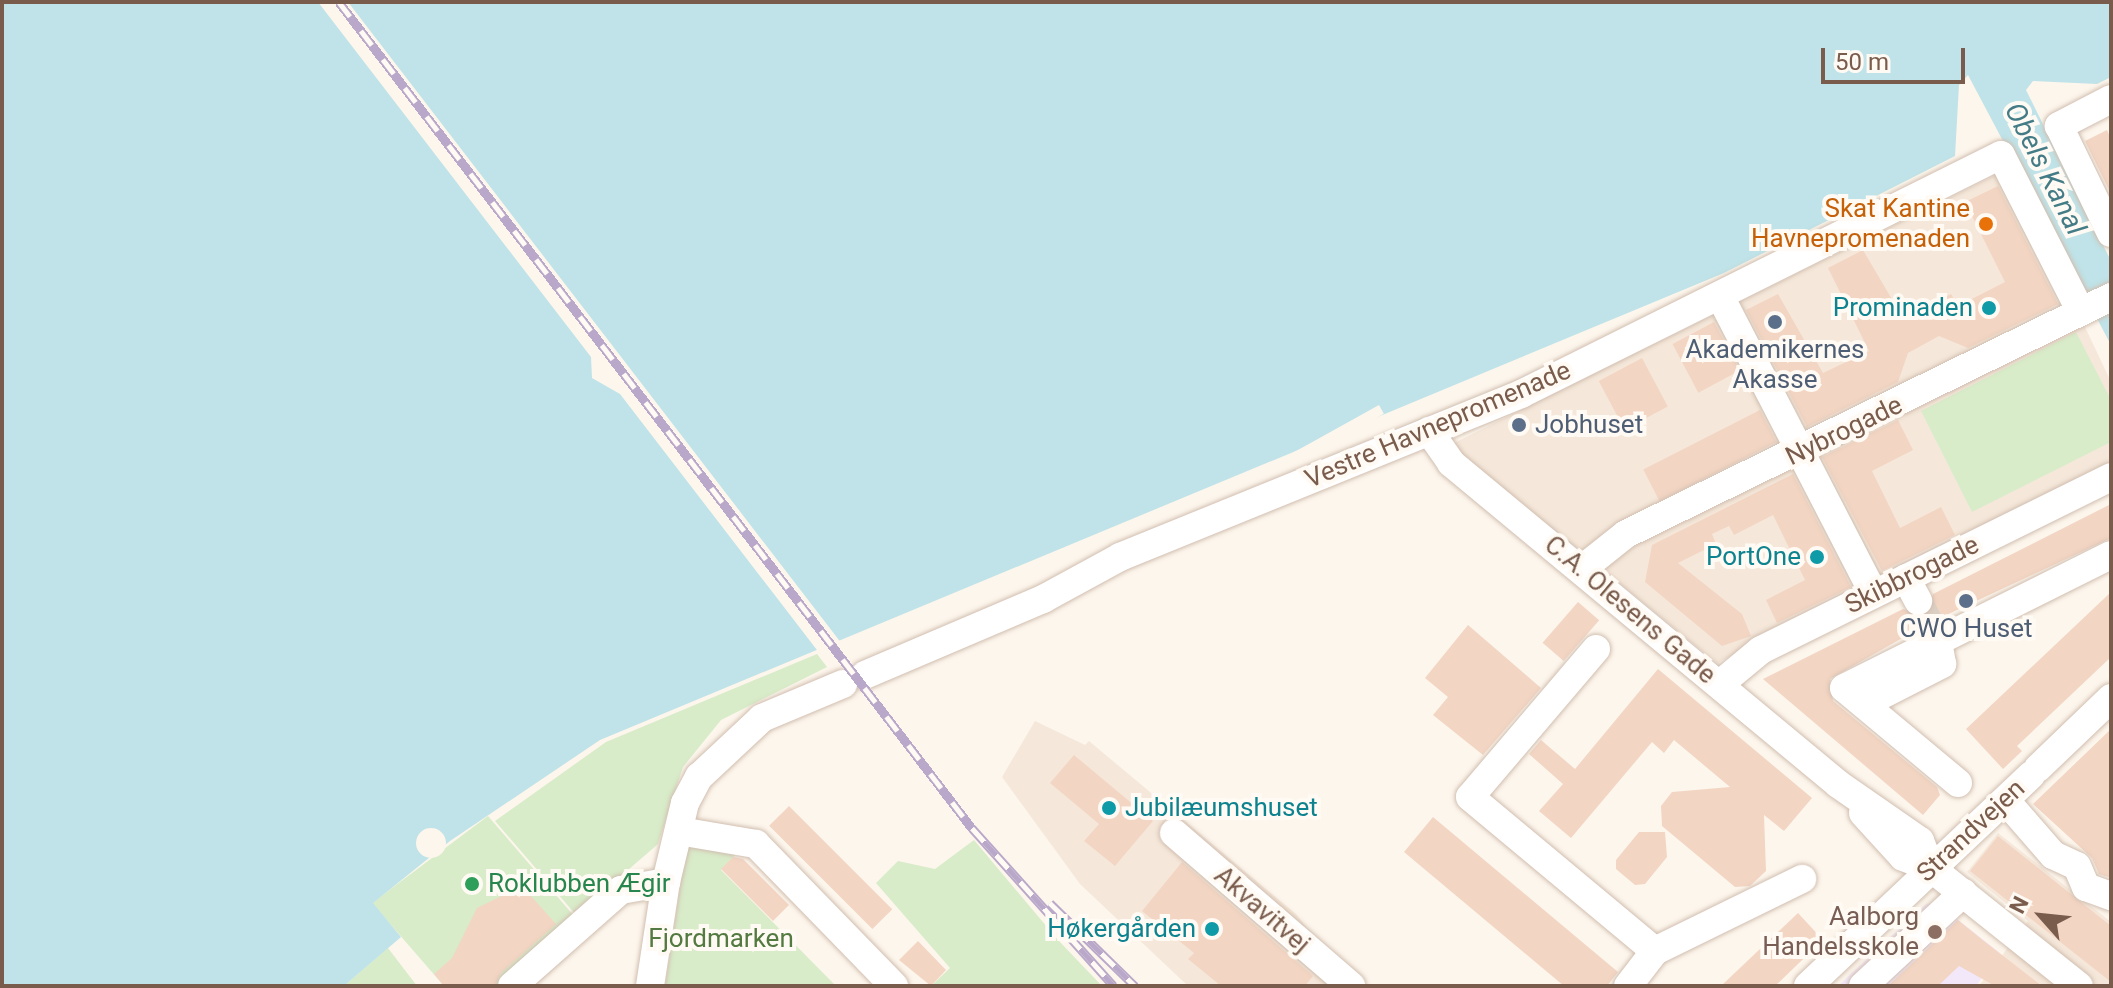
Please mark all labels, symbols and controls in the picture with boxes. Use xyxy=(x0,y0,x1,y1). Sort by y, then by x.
scale bar xyxy=(1825,32,1969,82)
text: 50 m xyxy=(1835,48,1889,76)
water label: Obels Kanal xyxy=(1997,97,2093,241)
place label: Skat Kantine Havnepromenaden xyxy=(1751,193,1970,254)
marker: Skat Kantine Havnepromenaden xyxy=(1977,215,1995,233)
place label: Prominaden xyxy=(1833,292,1973,324)
marker: Prominaden xyxy=(1980,299,1998,317)
marker: Akademikernes Akasse xyxy=(1766,313,1784,331)
place label: Akademikernes Akasse xyxy=(1686,334,1864,396)
street label: Vestre Havnepromenade xyxy=(1301,355,1575,495)
street label: Nybrogade xyxy=(1781,389,1907,473)
place label: Jobhuset xyxy=(1535,409,1643,441)
marker: Jobhuset xyxy=(1510,416,1528,434)
street label: C.A. Olesens Gade xyxy=(1538,529,1722,691)
street label: Skibbrogade xyxy=(1840,529,1984,621)
place label: PortOne xyxy=(1706,541,1801,573)
marker: PortOne xyxy=(1808,548,1826,566)
marker: CWO Huset xyxy=(1957,592,1975,610)
place label: CWO Huset xyxy=(1900,613,2032,645)
street label: Strandvejen xyxy=(1911,773,2031,889)
place label: Jubilæumshuset xyxy=(1125,792,1318,824)
marker: Jubilæumshuset xyxy=(1100,799,1118,817)
street label: Akvavitvej xyxy=(1208,860,1316,960)
place label: Roklubben Ægir xyxy=(488,868,671,900)
marker: Roklubben Ægir xyxy=(463,875,481,893)
north arrow xyxy=(2001,876,2081,956)
text: N xyxy=(2005,892,2034,917)
place label: Aalborg Handelsskole xyxy=(1762,901,1919,962)
place label: Høkergården xyxy=(1047,913,1196,945)
marker: Høkergården xyxy=(1203,920,1221,938)
park label: Fjordmarken xyxy=(648,923,794,955)
marker: Aalborg Handelsskole xyxy=(1926,923,1944,941)

